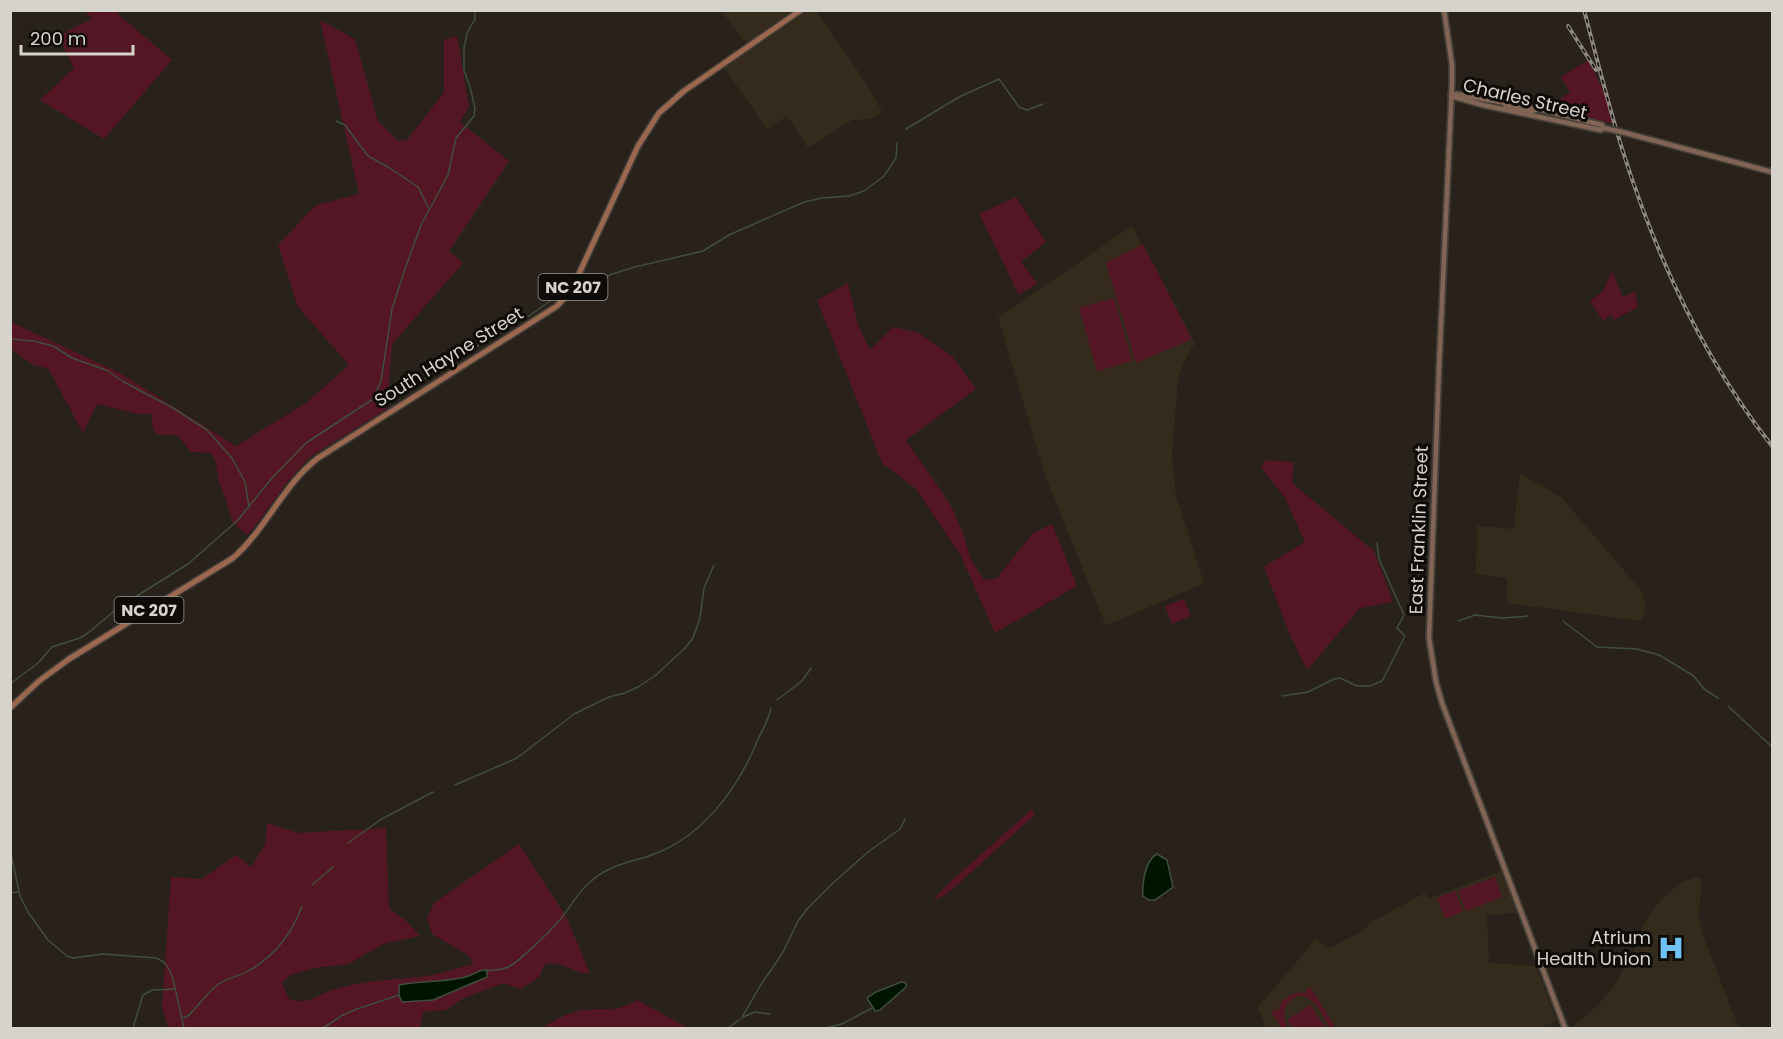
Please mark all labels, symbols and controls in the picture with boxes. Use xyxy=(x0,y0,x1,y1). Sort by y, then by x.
scale bar xyxy=(21,18,134,56)
text: 200 m xyxy=(30,26,86,51)
street label: Charles Street xyxy=(1461,72,1590,125)
road number: NC 207 xyxy=(538,274,608,300)
street label: South Hayne Street xyxy=(369,301,528,413)
street label: East Franklin Street xyxy=(1403,445,1434,615)
road number: NC 207 xyxy=(114,597,184,623)
place label: Atrium Health Union xyxy=(1537,925,1651,971)
hospital icon: Atrium Health Union xyxy=(1656,933,1686,963)

